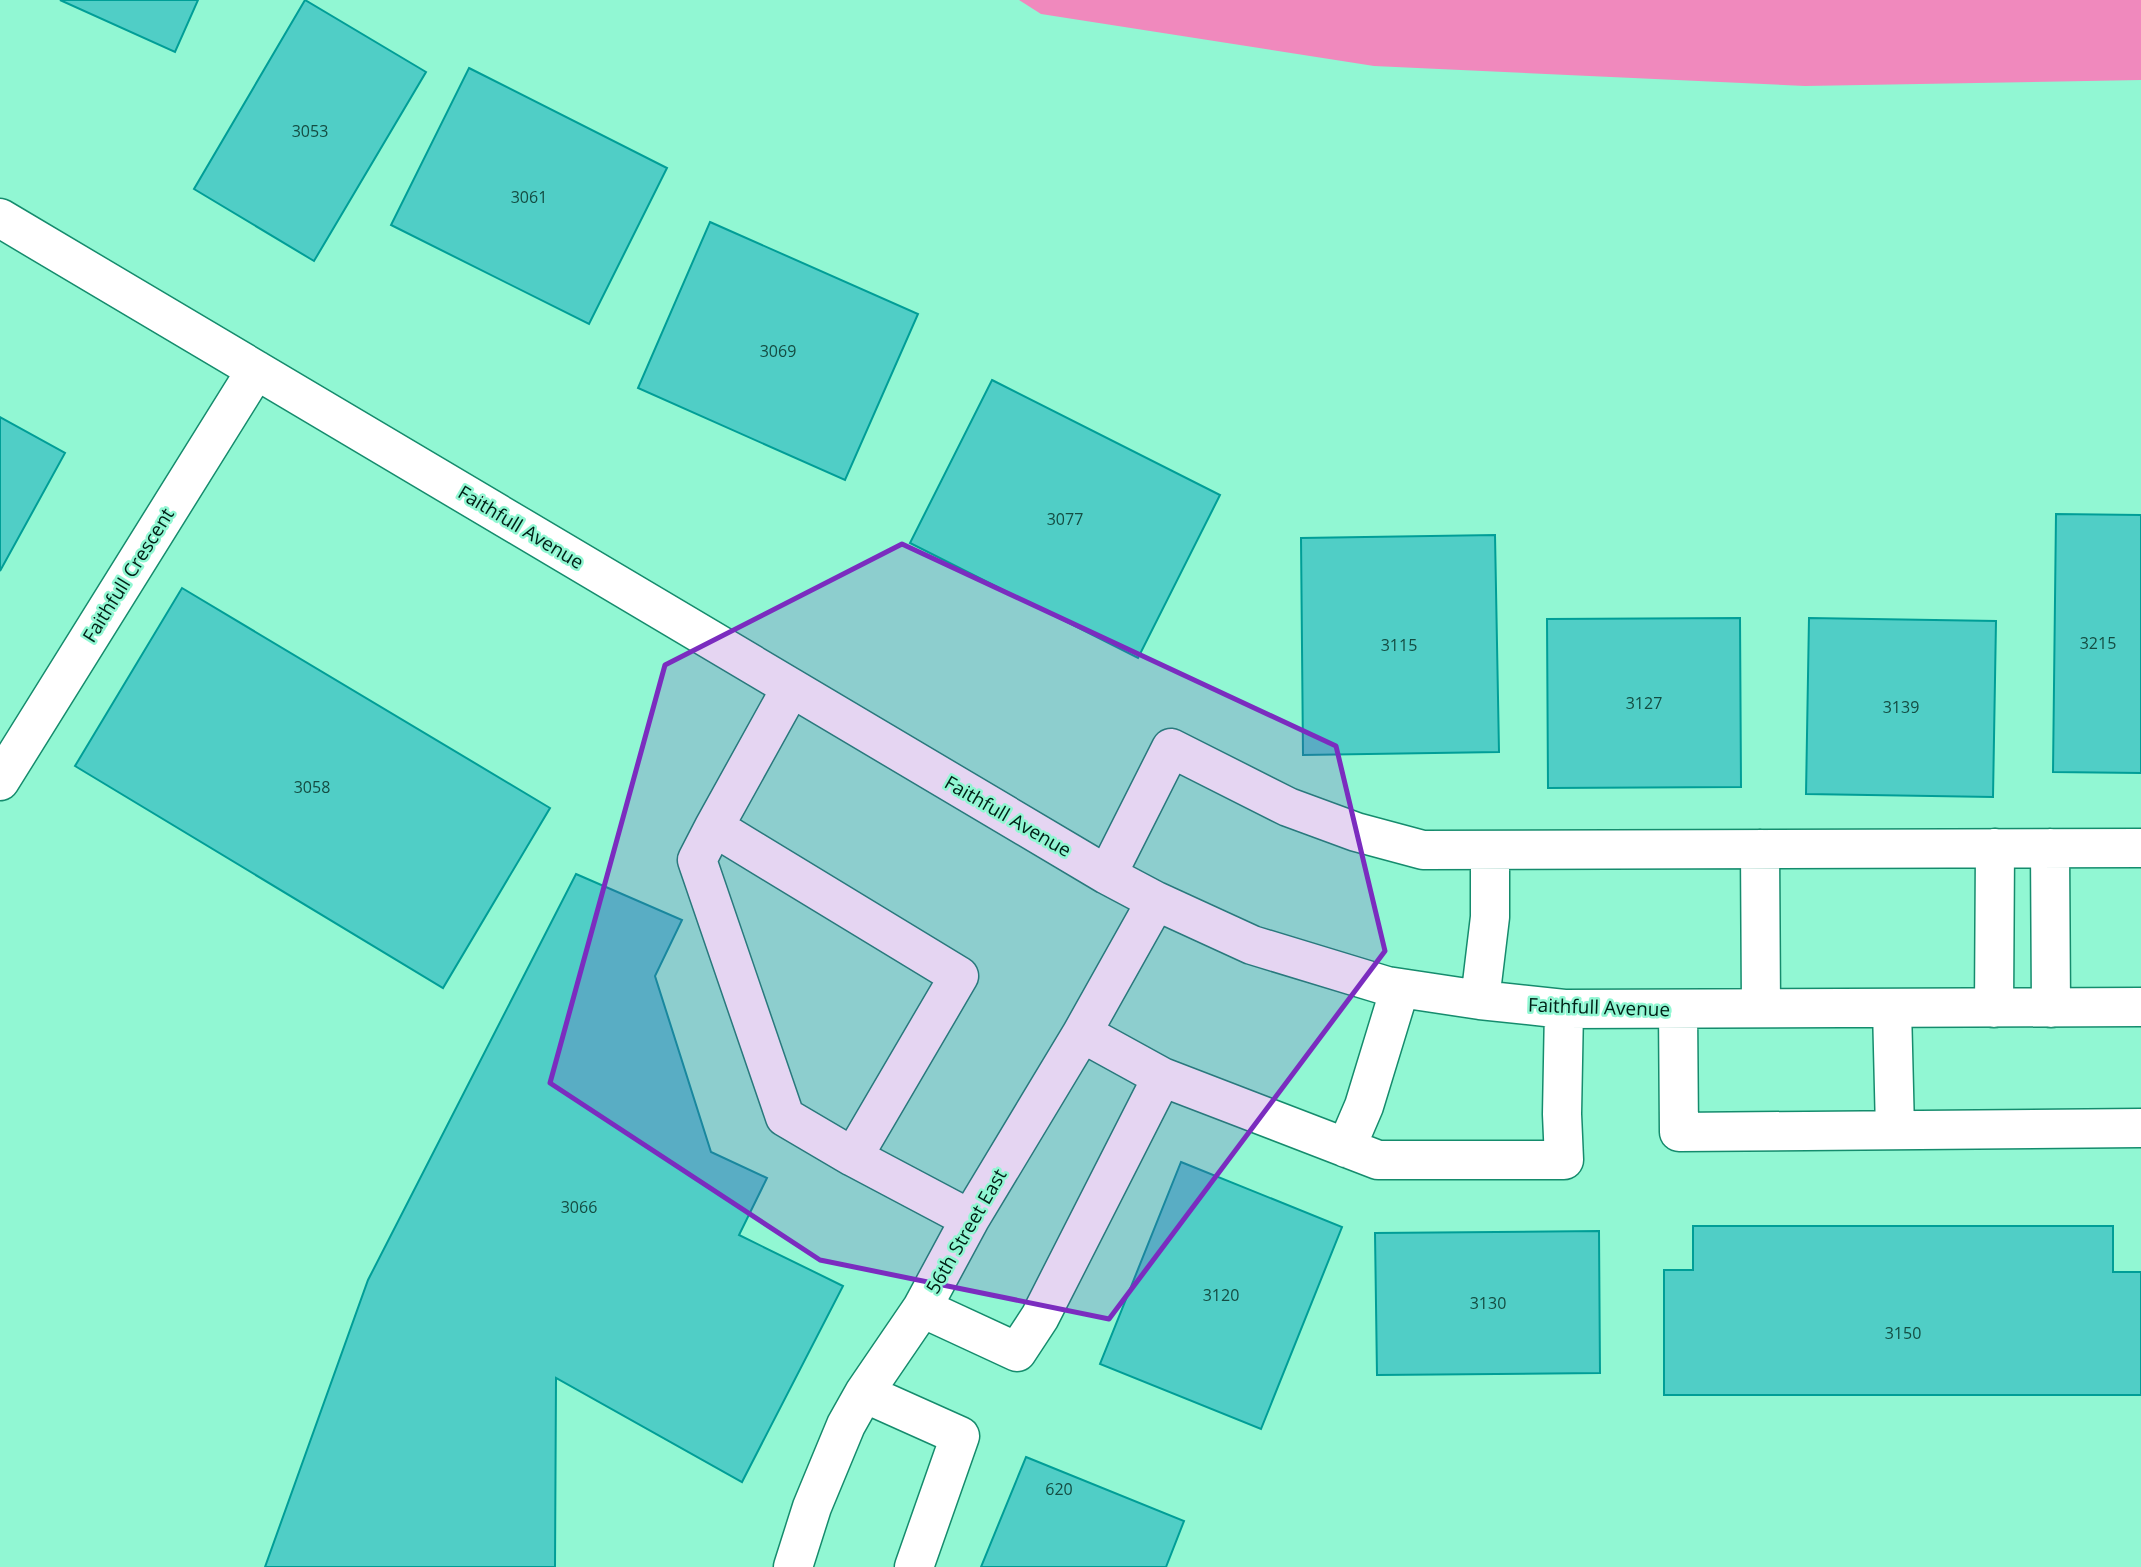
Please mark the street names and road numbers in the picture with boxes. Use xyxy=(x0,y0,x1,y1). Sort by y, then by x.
street label: Faithfull Avenue xyxy=(453,479,589,575)
street label: Faithfull Crescent xyxy=(76,503,180,647)
street label: Faithfull Avenue xyxy=(940,769,1076,863)
street label: Faithfull Avenue xyxy=(1527,992,1671,1022)
street label: 56th Street East xyxy=(920,1164,1012,1298)

